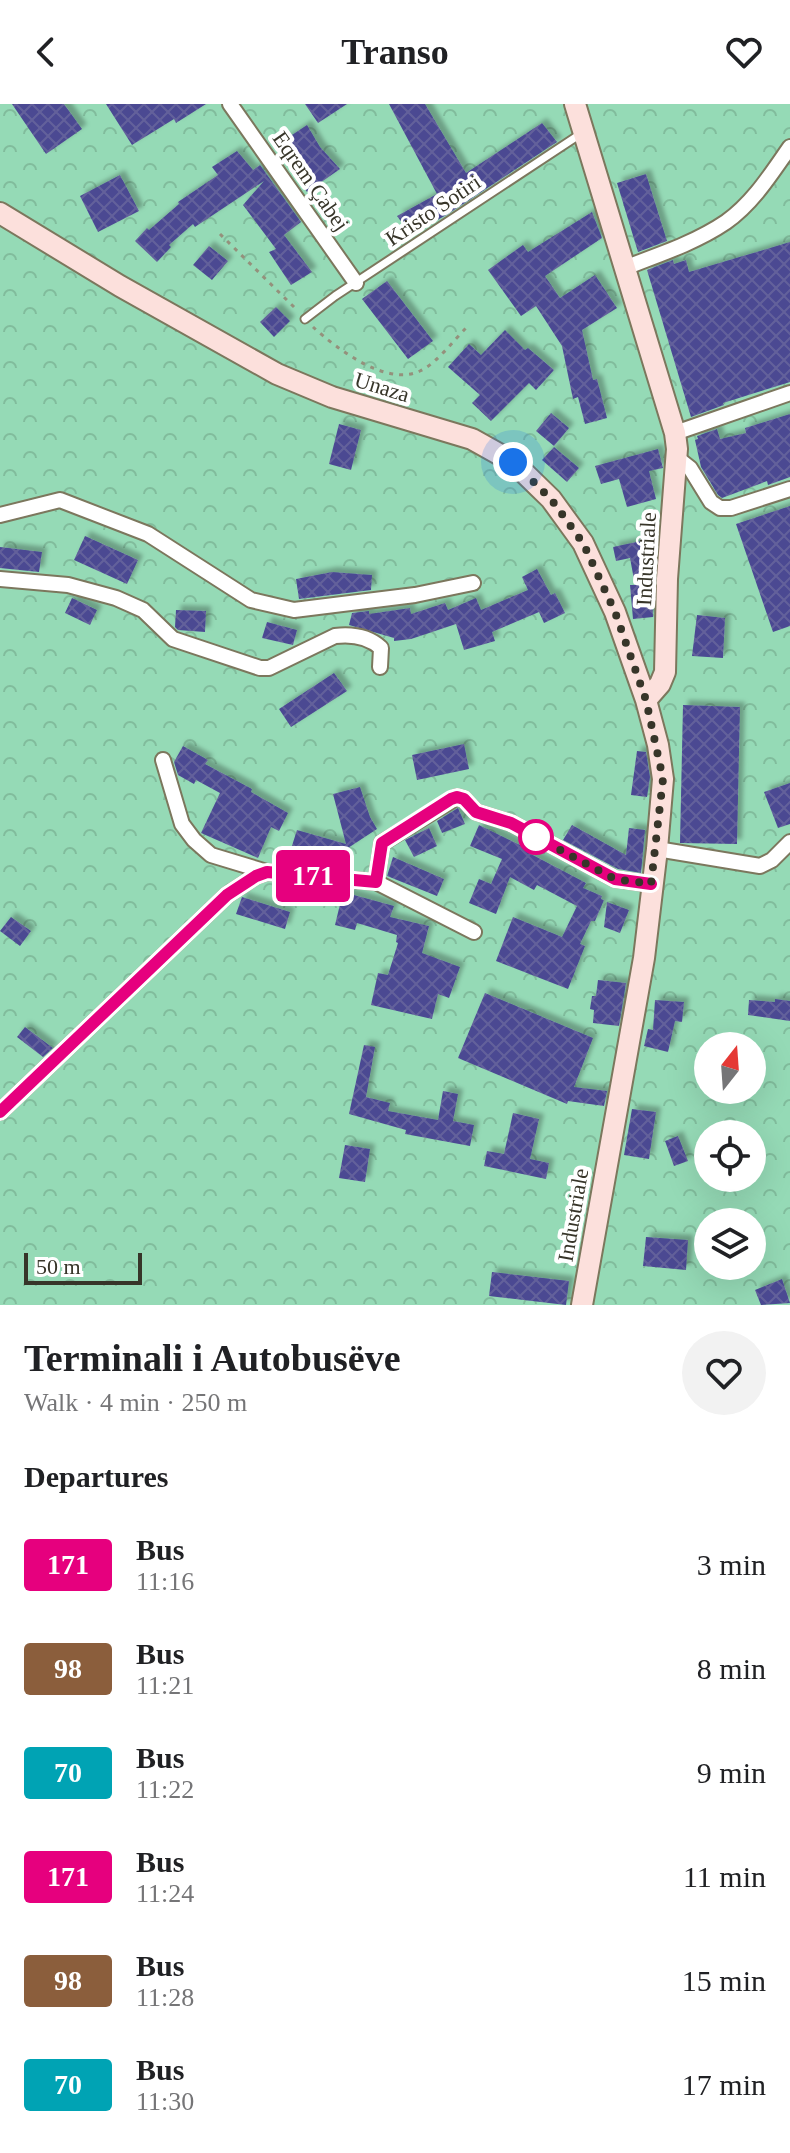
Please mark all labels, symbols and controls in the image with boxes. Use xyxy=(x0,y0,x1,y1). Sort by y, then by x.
icon: back xyxy=(24,30,68,74)
icon: heart xyxy=(722,30,766,74)
text: Transo xyxy=(341,32,449,72)
street label: Eqrem Çabej xyxy=(268,127,354,235)
street label: Kristo Sotiri xyxy=(381,169,485,251)
street label: Unaza xyxy=(351,367,413,407)
your location xyxy=(493,442,533,482)
street label: Industriale xyxy=(631,511,661,607)
unlabelled marker xyxy=(519,820,553,854)
line badge: 171 xyxy=(267,850,359,902)
text: 171 xyxy=(292,860,334,891)
north arrow xyxy=(694,1032,766,1104)
map controls xyxy=(694,1032,766,1280)
button: locate xyxy=(694,1120,766,1192)
street label: Industriale xyxy=(553,1166,593,1264)
button: layers xyxy=(694,1208,766,1280)
scale bar xyxy=(24,1249,142,1285)
text: 50 m xyxy=(36,1254,81,1279)
button: heart xyxy=(682,1331,766,1415)
text: Terminali i Autobusëve xyxy=(24,1337,401,1379)
text: Walk · 4 min · 250 m xyxy=(24,1388,247,1417)
text: Departures xyxy=(24,1460,168,1493)
text: Bus xyxy=(136,1533,184,1566)
text: 3 min xyxy=(697,1548,766,1581)
text: 171 xyxy=(47,1549,89,1580)
text: 11:16 xyxy=(136,1567,194,1596)
text: Bus xyxy=(136,1637,184,1670)
text: 8 min xyxy=(697,1652,766,1685)
text: 98 xyxy=(54,1653,82,1684)
text: 11:21 xyxy=(136,1671,194,1700)
text: Bus xyxy=(136,1741,184,1774)
text: 9 min xyxy=(697,1756,766,1789)
text: 70 xyxy=(54,1757,82,1788)
text: 11:22 xyxy=(136,1775,194,1804)
text: Bus xyxy=(136,1845,184,1878)
text: 11 min xyxy=(683,1860,766,1893)
text: 171 xyxy=(47,1861,89,1892)
text: 11:24 xyxy=(136,1879,194,1908)
text: Bus xyxy=(136,1949,184,1982)
text: 15 min xyxy=(682,1964,766,1997)
text: 98 xyxy=(54,1965,82,1996)
text: 11:28 xyxy=(136,1983,194,2012)
text: Bus xyxy=(136,2053,184,2086)
text: 17 min xyxy=(682,2068,766,2101)
text: 70 xyxy=(54,2069,82,2100)
text: 11:30 xyxy=(136,2087,194,2116)

